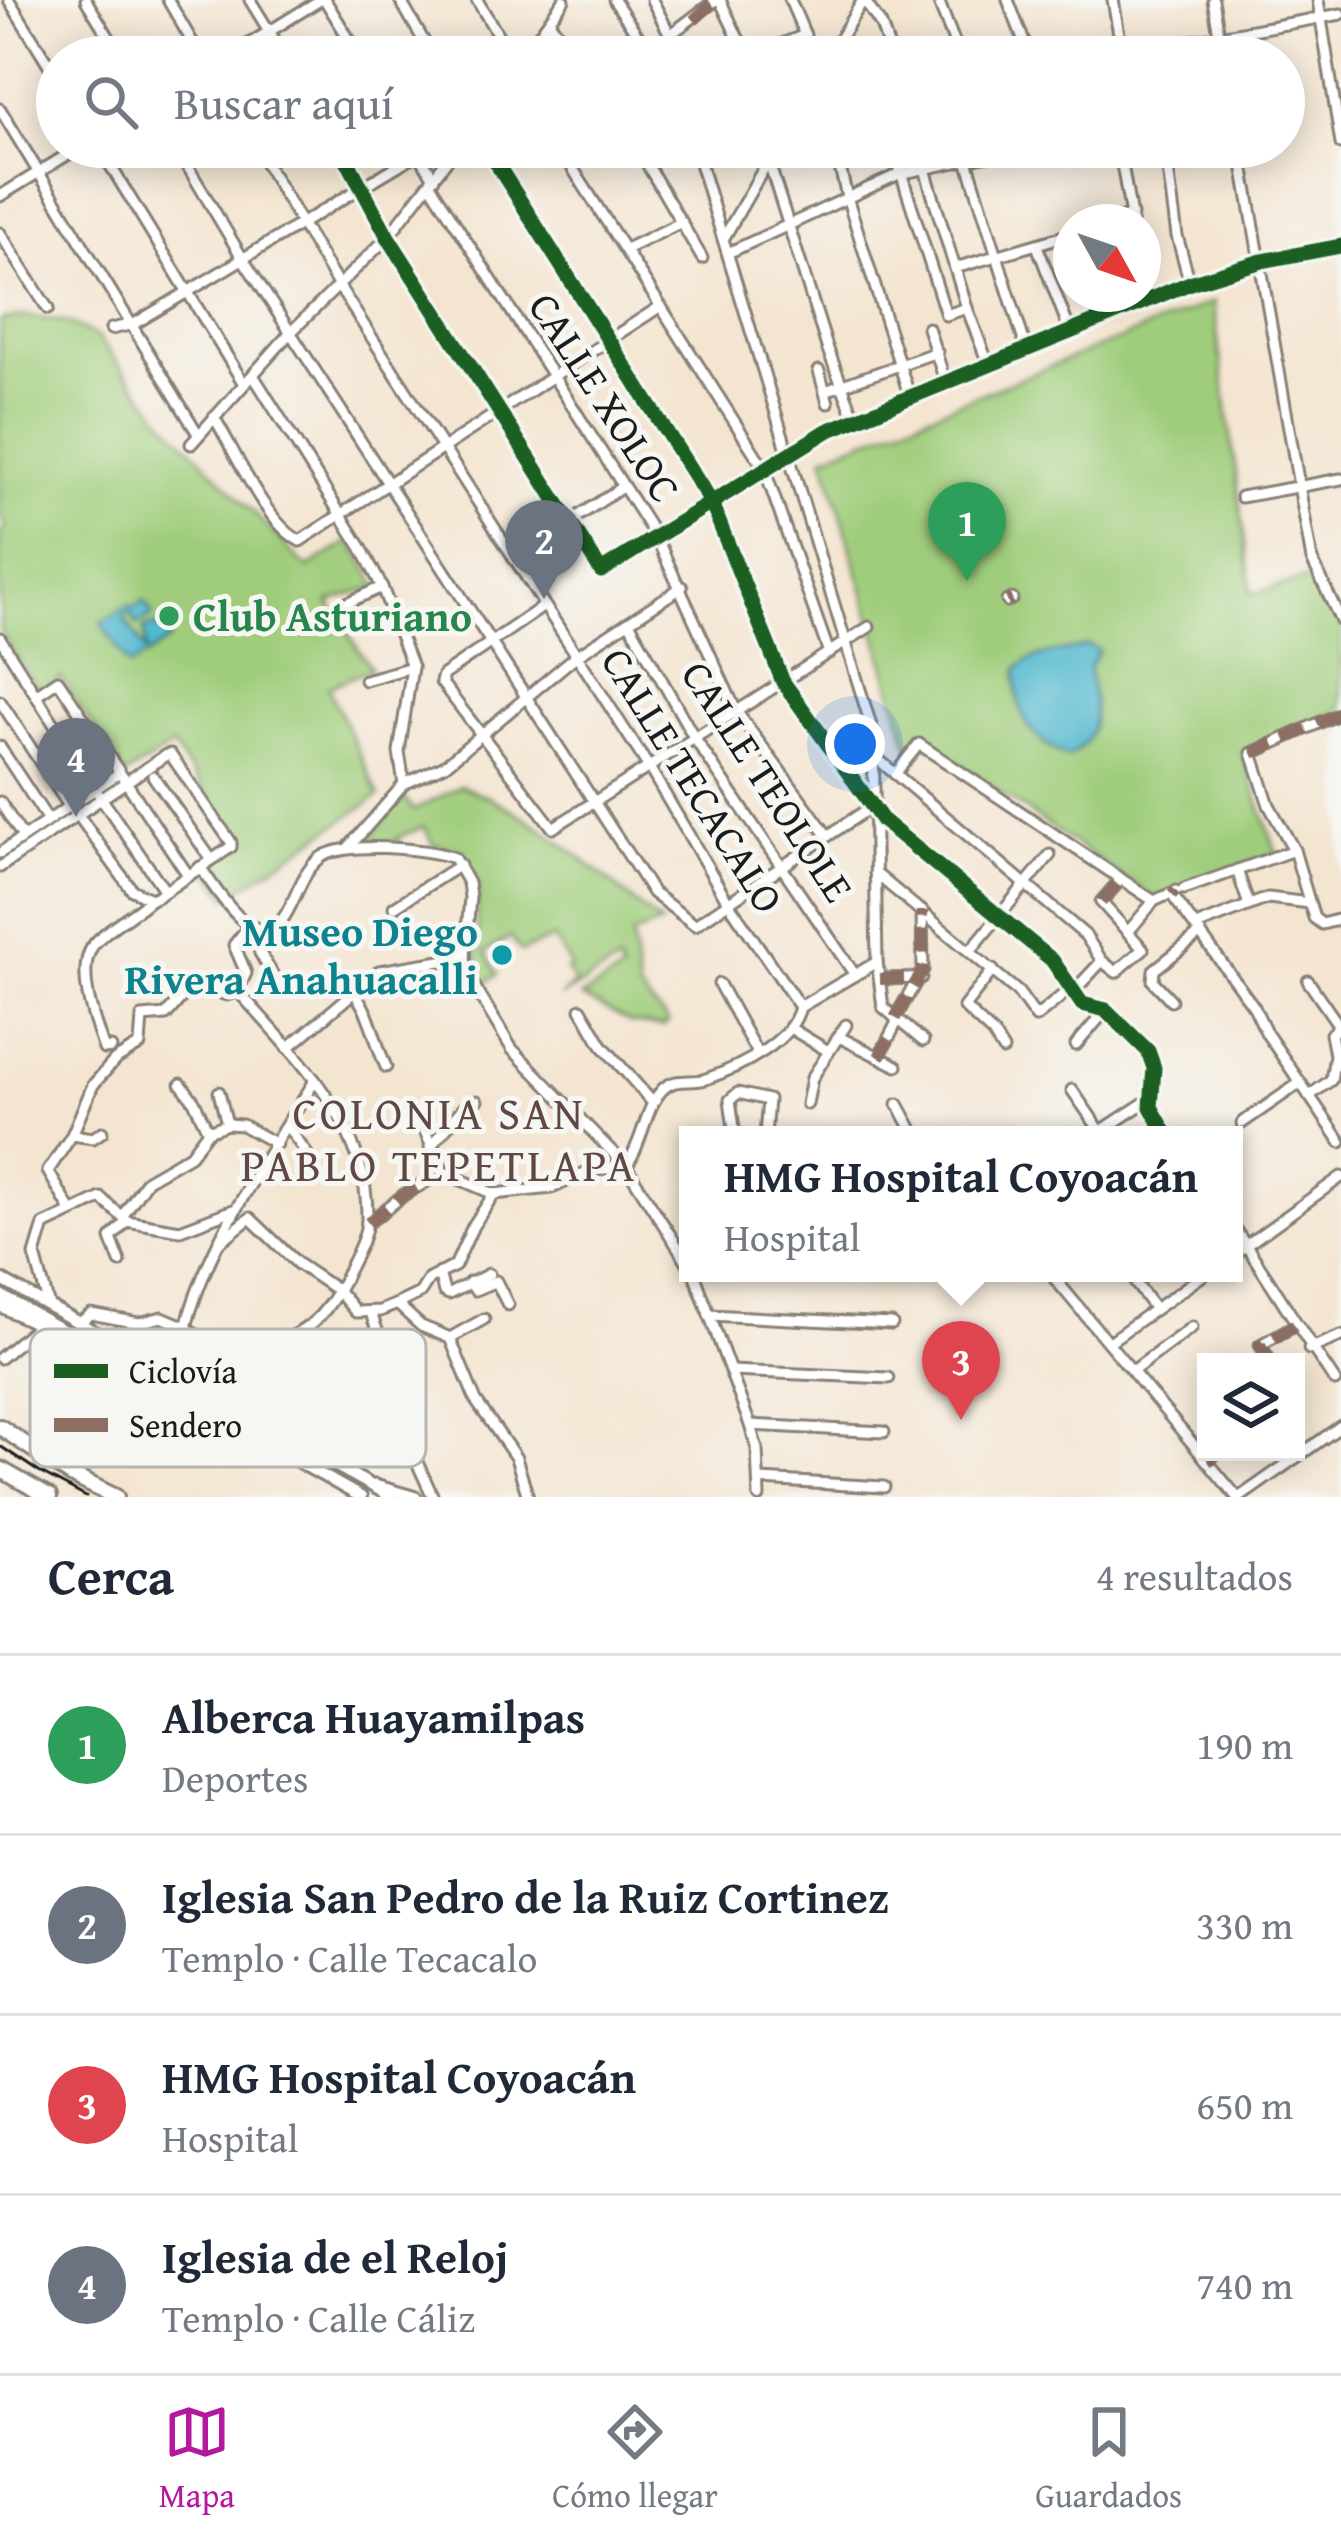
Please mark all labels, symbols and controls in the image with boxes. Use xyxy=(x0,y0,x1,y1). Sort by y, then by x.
search box xyxy=(36,36,1305,168)
icon: search xyxy=(78,69,144,135)
text: Buscar aquí xyxy=(174,70,393,135)
north arrow xyxy=(1053,204,1161,312)
street label: CALLE XOLOC xyxy=(515,280,696,514)
pin: 1 xyxy=(928,482,1006,581)
pin: 2 xyxy=(505,500,583,599)
place label: Club Asturiano xyxy=(193,585,472,646)
marker: Club Asturiano xyxy=(156,603,182,629)
street label: CALLE TECACALO xyxy=(587,635,800,924)
street label: CALLE TEOLOLE xyxy=(668,648,869,913)
your location xyxy=(825,714,885,774)
pin: 4 xyxy=(37,718,115,817)
place label: Museo Diego Rivera Anahuacalli xyxy=(125,900,478,1009)
marker: Museo Diego Rivera Anahuacalli xyxy=(489,942,515,968)
district label: COLONIA SAN PABLO TEPETLAPA xyxy=(241,1080,637,1197)
popup xyxy=(679,1126,1243,1282)
text: HMG Hospital Coyoacán xyxy=(724,1143,1198,1208)
text: Hospital xyxy=(724,1208,860,1265)
pin: 3 xyxy=(922,1321,1000,1420)
legend xyxy=(30,1329,426,1467)
text: Ciclovía xyxy=(129,1347,237,1395)
map controls xyxy=(1197,1353,1305,1461)
button: layers xyxy=(1197,1353,1305,1461)
text: Sendero xyxy=(129,1401,242,1449)
text: Cerca xyxy=(48,1538,174,1613)
text: 4 resultados xyxy=(1096,1547,1293,1604)
text: Alberca Huayamilpas xyxy=(162,1684,585,1749)
text: 1 xyxy=(77,1716,97,1773)
text: 190 m xyxy=(1196,1716,1293,1773)
text: Deportes xyxy=(162,1749,309,1806)
text: Iglesia San Pedro de la Ruiz Cortinez xyxy=(162,1864,889,1929)
text: 2 xyxy=(77,1896,97,1953)
text: 330 m xyxy=(1196,1896,1293,1953)
text: Templo · Calle Tecacalo xyxy=(162,1929,537,1986)
text: HMG Hospital Coyoacán xyxy=(162,2044,636,2109)
text: 3 xyxy=(77,2076,97,2133)
text: 650 m xyxy=(1196,2076,1293,2133)
text: Hospital xyxy=(162,2109,298,2166)
text: Iglesia de el Reloj xyxy=(162,2224,508,2289)
text: 4 xyxy=(77,2256,97,2313)
text: 740 m xyxy=(1196,2256,1293,2313)
text: Templo · Calle Cáliz xyxy=(162,2289,475,2346)
tab: Mapa xyxy=(159,2399,235,2519)
tab: Cómo llegar xyxy=(552,2399,718,2519)
tab: Guardados xyxy=(1035,2399,1182,2519)

